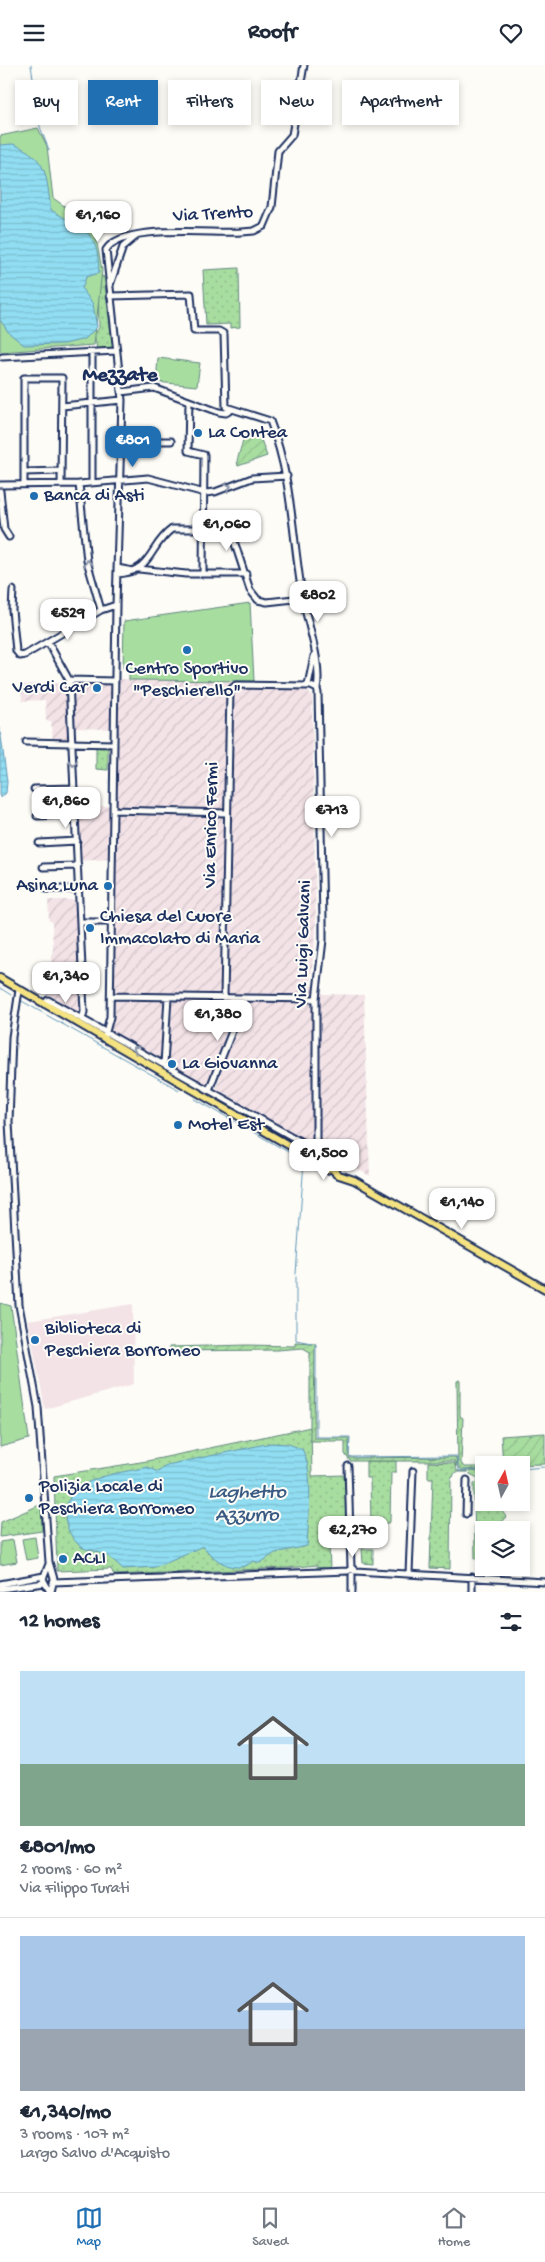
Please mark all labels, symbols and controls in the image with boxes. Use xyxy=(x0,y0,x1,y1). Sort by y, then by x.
icon: menu xyxy=(20,19,48,47)
icon: heart xyxy=(497,19,525,47)
text: Roofr xyxy=(248,20,297,46)
chip: Buy xyxy=(15,80,78,125)
chip: Rent xyxy=(88,80,158,125)
chip: Filters xyxy=(168,80,251,125)
chip: New xyxy=(261,80,332,125)
chip: Apartment xyxy=(342,80,459,125)
pin: €1,160 xyxy=(57,201,139,243)
street label: Via Trento xyxy=(171,201,254,229)
text: €1,160 xyxy=(76,207,120,226)
district label: Mezzate xyxy=(83,364,159,389)
place label: La Contea xyxy=(208,422,289,445)
pin: €801 xyxy=(103,425,163,468)
marker: La Contea xyxy=(192,427,204,439)
text: €801 xyxy=(116,432,150,451)
one-way arrow xyxy=(224,483,232,493)
place label: Banca di Asti xyxy=(43,485,145,508)
marker: Banca di Asti xyxy=(28,490,40,502)
pin: €1,060 xyxy=(186,509,268,552)
text: €1,060 xyxy=(203,516,251,535)
one-way arrow xyxy=(83,559,93,568)
pin: €802 xyxy=(288,581,348,623)
text: €802 xyxy=(300,587,336,606)
pin: €529 xyxy=(38,599,98,641)
text: €529 xyxy=(51,605,85,624)
marker: Centro Sportivo "Peschierello" xyxy=(181,644,193,656)
place label: Centro Sportivo "Peschierello" xyxy=(126,658,249,703)
place label: Verdi Car xyxy=(12,677,89,700)
marker: Verdi Car xyxy=(91,682,103,694)
one-way arrow xyxy=(68,760,79,768)
street label: Via Enrico Fermi xyxy=(199,762,225,889)
pin: €1,860 xyxy=(25,787,107,829)
text: €1,860 xyxy=(43,793,89,812)
pin: €713 xyxy=(302,795,362,838)
text: €713 xyxy=(316,802,348,821)
place label: Asina Luna xyxy=(16,875,99,898)
marker: Asina Luna xyxy=(102,880,114,892)
street label: Via Luigi Galvani xyxy=(290,880,318,1009)
place label: Chiesa del Cuore Immacolato di Maria xyxy=(100,906,262,951)
marker: Chiesa del Cuore Immacolato di Maria xyxy=(84,922,96,934)
pin: €1,340 xyxy=(25,961,107,1004)
text: €1,340 xyxy=(43,968,89,987)
pin: €1,380 xyxy=(177,999,259,1042)
text: €1,380 xyxy=(194,1006,242,1025)
one-way arrow xyxy=(133,1046,142,1056)
place label: La Giovanna xyxy=(182,1053,279,1076)
marker: La Giovanna xyxy=(166,1058,178,1070)
place label: Motel Est xyxy=(188,1114,266,1137)
marker: Motel Est xyxy=(172,1119,184,1131)
pin: €1,500 xyxy=(283,1139,365,1181)
text: €1,500 xyxy=(300,1145,348,1164)
pin: €1,140 xyxy=(421,1187,503,1230)
text: €1,140 xyxy=(440,1194,484,1213)
place label: Biblioteca di Peschiera Borromeo xyxy=(44,1318,201,1363)
marker: Biblioteca di Peschiera Borromeo xyxy=(29,1334,41,1346)
north arrow xyxy=(475,1456,530,1511)
map controls xyxy=(475,1456,530,1576)
place label: Polizia Locale di Peschiera Borromeo xyxy=(38,1476,195,1521)
water label: Laghetto Azzurro xyxy=(208,1482,287,1528)
marker: Polizia Locale di Peschiera Borromeo xyxy=(23,1492,35,1504)
pin: €2,270 xyxy=(312,1515,394,1558)
button: layers xyxy=(475,1521,530,1576)
text: €2,270 xyxy=(329,1522,377,1541)
place label: ACLI xyxy=(73,1548,106,1571)
marker: ACLI xyxy=(57,1553,69,1565)
icon: filters xyxy=(497,1608,525,1636)
text: 12 homes xyxy=(20,1610,99,1635)
icon: home xyxy=(228,1703,318,1793)
text: €801/mo xyxy=(20,1836,95,1861)
text: 2 rooms · 60 m² xyxy=(20,1861,122,1880)
text: Via Filippo Turati xyxy=(20,1880,130,1899)
icon: home xyxy=(228,1969,318,2059)
text: €1,340/mo xyxy=(20,2101,111,2126)
text: 3 rooms · 107 m² xyxy=(20,2126,130,2145)
text: Largo Salvo d'Acquisto xyxy=(20,2145,170,2164)
tab: Map xyxy=(75,2204,103,2251)
tab: Saved xyxy=(252,2204,288,2251)
tab: Home xyxy=(438,2204,470,2251)

